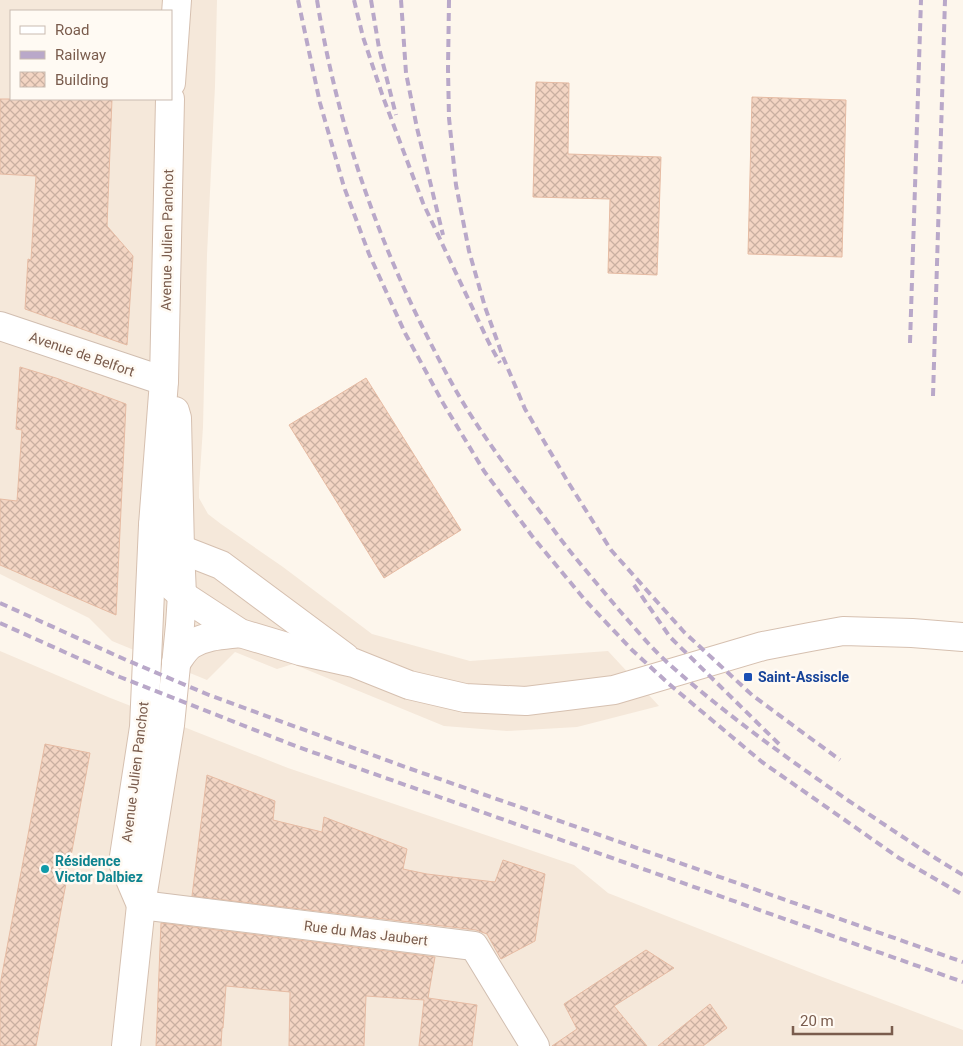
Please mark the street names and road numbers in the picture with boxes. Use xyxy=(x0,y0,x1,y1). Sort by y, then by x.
street label: Avenue Julien Panchot xyxy=(158,169,176,311)
street label: Avenue de Belfort xyxy=(27,329,137,380)
street label: Avenue Julien Panchot xyxy=(118,700,152,843)
street label: Rue du Mas Jaubert xyxy=(303,917,429,949)

